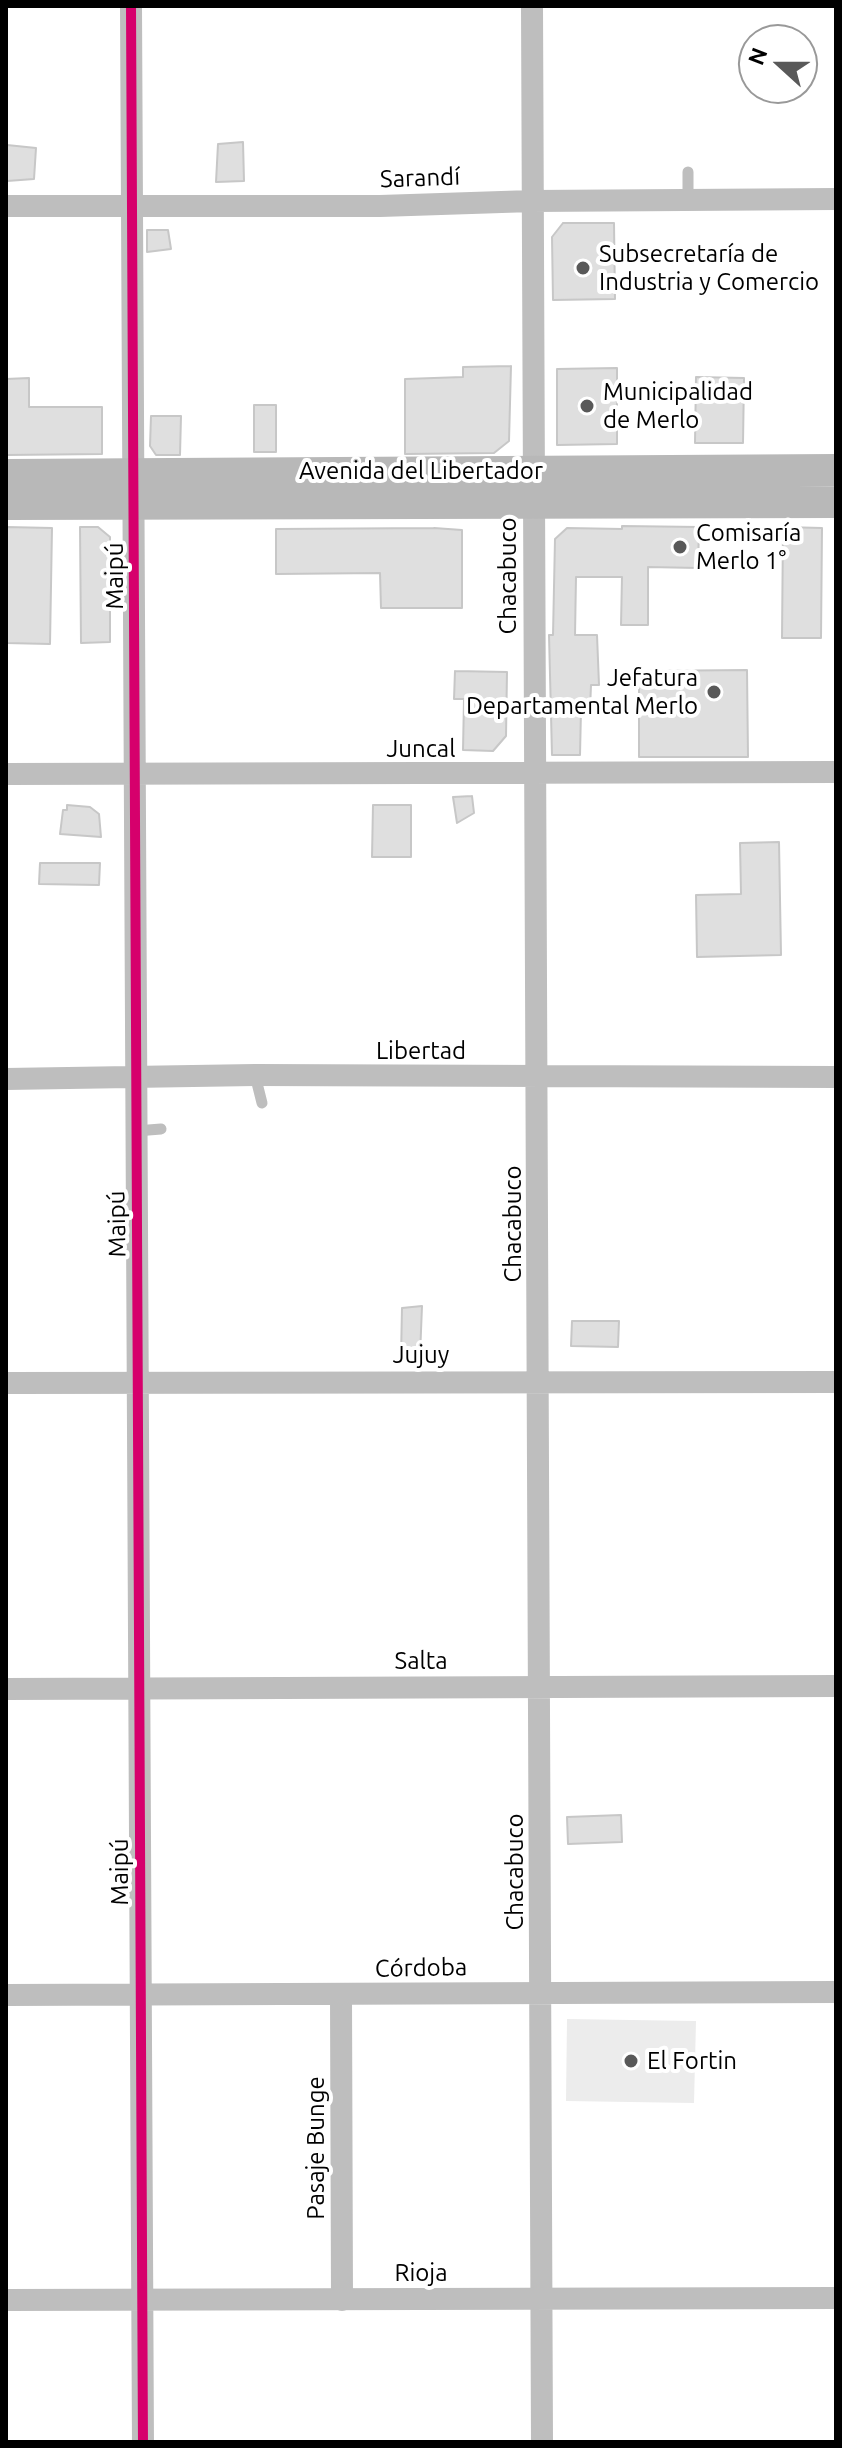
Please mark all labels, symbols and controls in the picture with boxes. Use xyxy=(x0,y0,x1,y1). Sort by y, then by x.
north arrow xyxy=(738,24,818,104)
text: N xyxy=(742,44,772,68)
street label: Sarandí xyxy=(380,162,460,194)
place label: Subsecretaría de Industria y Comercio xyxy=(599,240,819,296)
marker: Subsecretaría de Industria y Comercio xyxy=(574,259,592,277)
place label: Municipalidad de Merlo xyxy=(603,378,753,434)
marker: Municipalidad de Merlo xyxy=(578,397,596,415)
street label: Avenida del Libertador xyxy=(299,457,543,485)
street label: Chacabuco xyxy=(494,517,522,635)
place label: Comisaría Merlo 1° xyxy=(696,519,801,575)
marker: Comisaría Merlo 1° xyxy=(671,538,689,556)
street label: Maipú xyxy=(101,543,129,609)
place label: Jefatura Departamental Merlo xyxy=(466,664,698,720)
marker: Jefatura Departamental Merlo xyxy=(705,683,723,701)
street label: Juncal xyxy=(387,735,455,763)
street label: Libertad xyxy=(376,1037,466,1065)
street label: Chacabuco xyxy=(499,1165,527,1283)
street label: Maipú xyxy=(102,1190,132,1258)
street label: Jujuy xyxy=(393,1341,449,1369)
street label: Salta xyxy=(395,1647,447,1675)
street label: Chacabuco xyxy=(501,1813,529,1931)
street label: Maipú xyxy=(106,1839,134,1905)
street label: Córdoba xyxy=(375,1953,467,1983)
place label: El Fortin xyxy=(647,2047,737,2075)
marker: El Fortin xyxy=(622,2052,640,2070)
street label: Pasaje Bunge xyxy=(302,2076,330,2220)
street label: Rioja xyxy=(394,2259,448,2287)

